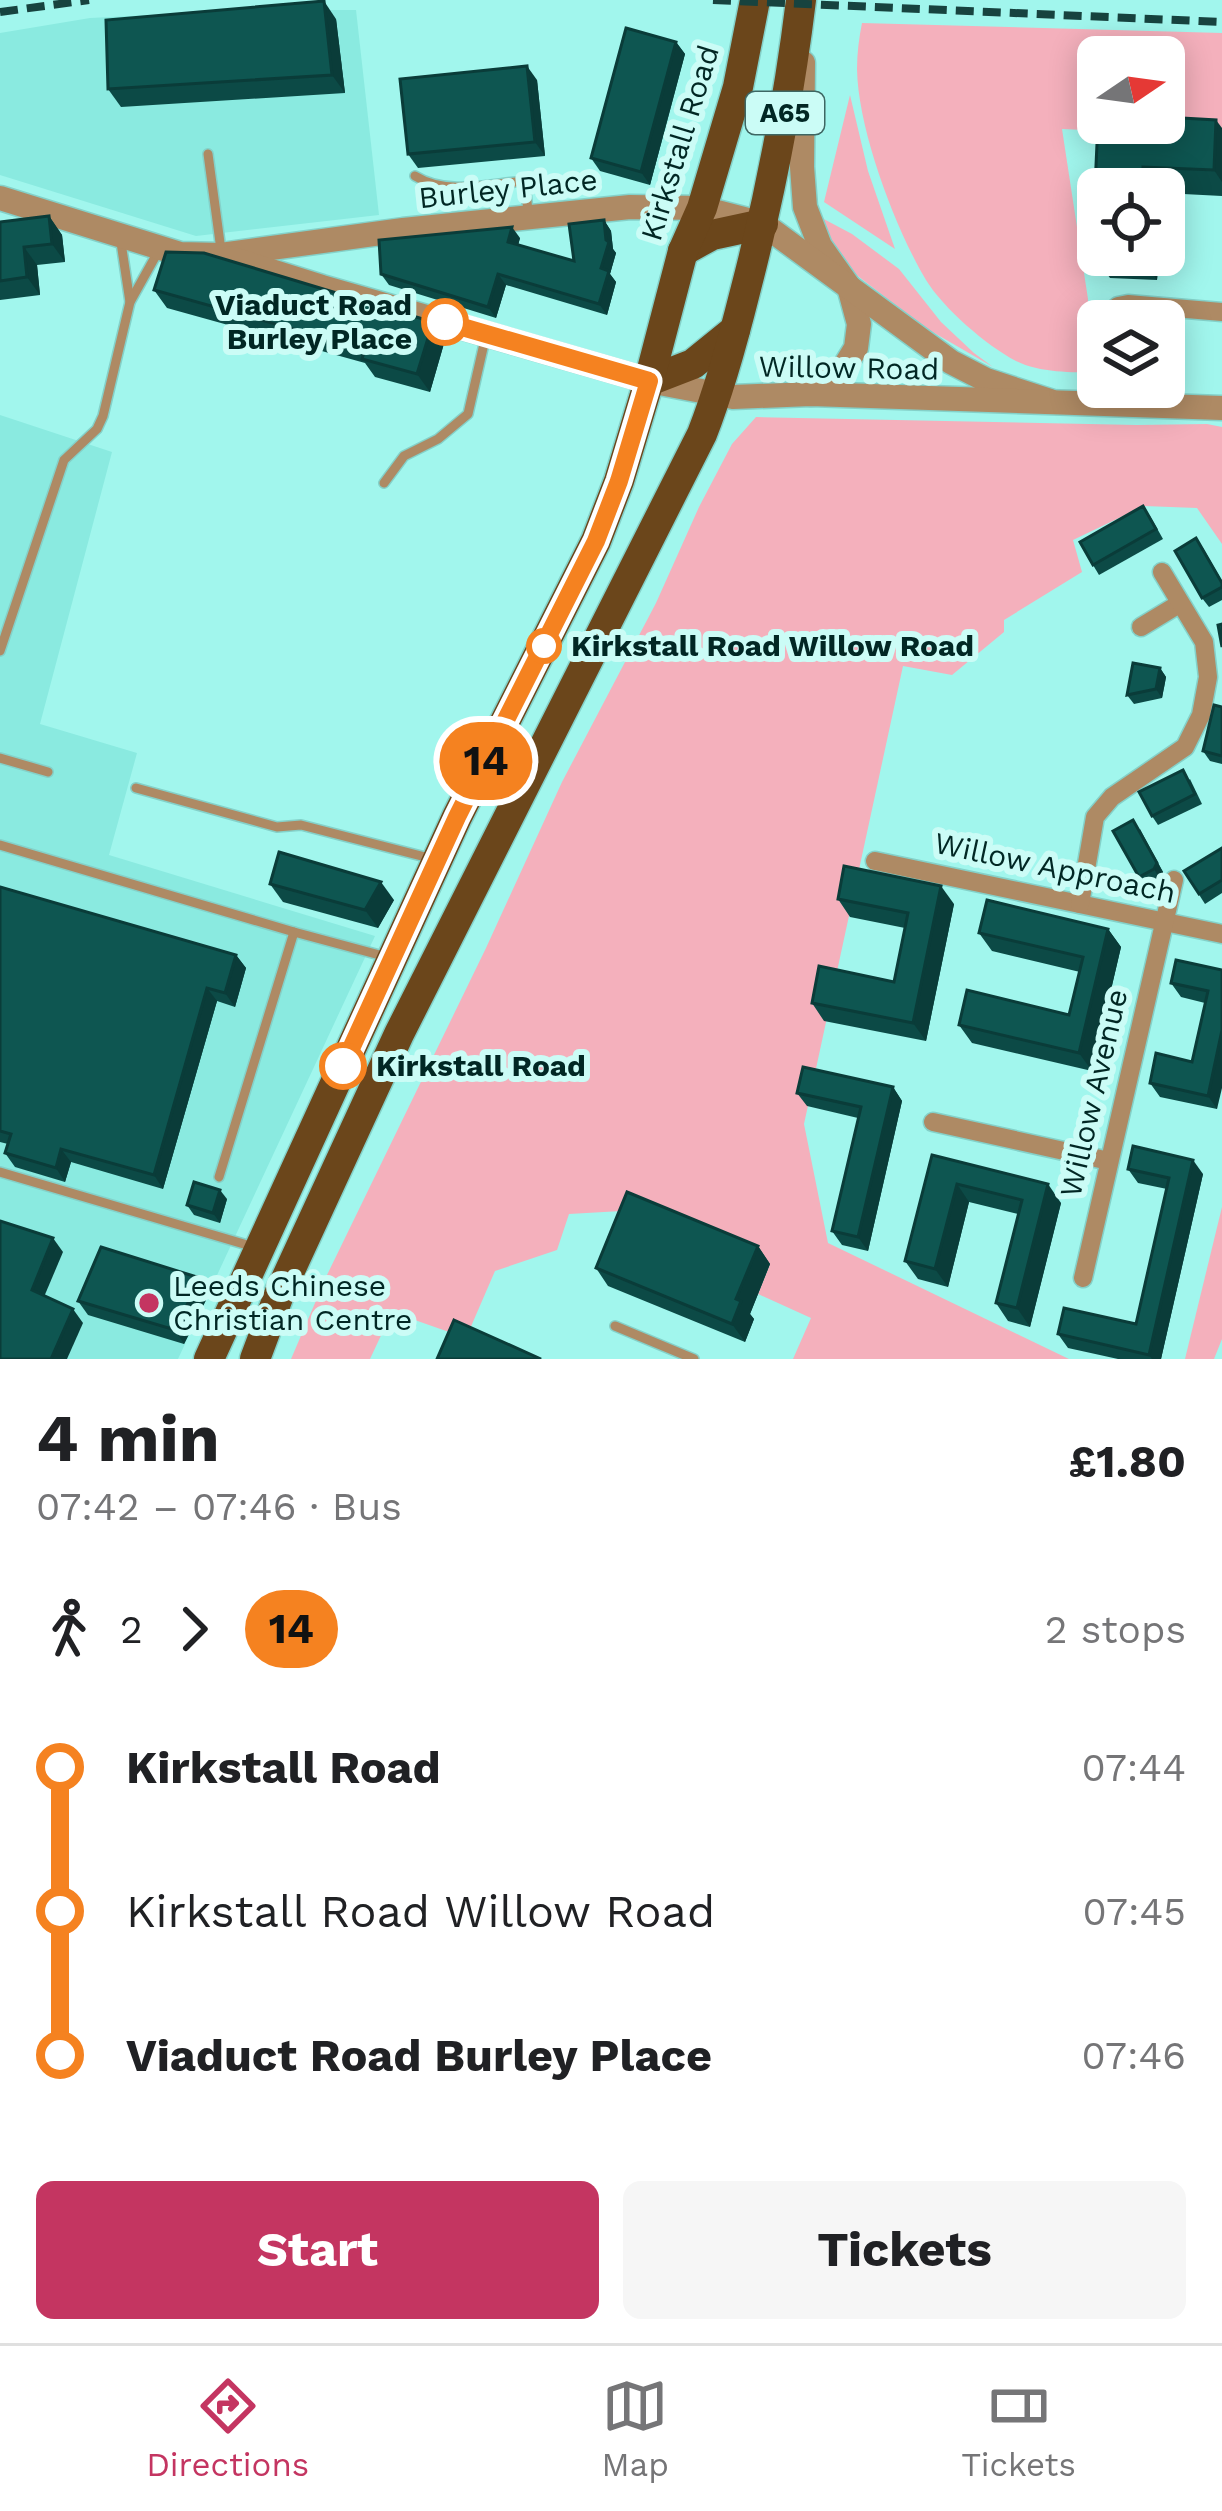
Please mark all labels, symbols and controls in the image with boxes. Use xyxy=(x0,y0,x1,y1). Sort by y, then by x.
north arrow xyxy=(1077,36,1185,144)
map controls xyxy=(1077,36,1185,408)
street label: Kirkstall Road xyxy=(633,41,726,245)
road number: A65 xyxy=(746,92,824,134)
street label: Burley Place xyxy=(417,162,599,215)
button: locate xyxy=(1077,168,1185,276)
place label: Viaduct Road Burley Place xyxy=(215,287,412,356)
marker: Viaduct Road Burley Place xyxy=(423,300,467,344)
button: layers xyxy=(1077,300,1185,408)
street label: Willow Road xyxy=(758,348,940,387)
place label: Kirkstall Road Willow Road xyxy=(571,628,974,663)
marker: Kirkstall Road Willow Road xyxy=(528,630,560,662)
line badge: 14 xyxy=(432,722,540,800)
text: 14 xyxy=(463,736,509,785)
street label: Willow Approach xyxy=(931,825,1179,910)
street label: Willow Avenue xyxy=(1053,986,1134,1200)
marker: Kirkstall Road xyxy=(321,1044,365,1088)
place label: Kirkstall Road xyxy=(376,1048,586,1083)
place label: Leeds Chinese Christian Centre xyxy=(173,1268,412,1337)
marker: Leeds Chinese Christian Centre xyxy=(136,1290,162,1316)
text: 4 min xyxy=(36,1400,220,1477)
text: £1.80 xyxy=(1068,1435,1186,1488)
text: 07:42 – 07:46 · Bus xyxy=(36,1484,402,1529)
icon: walk xyxy=(36,1596,102,1662)
icon: forward xyxy=(161,1596,227,1662)
text: 14 xyxy=(269,1604,314,1653)
text: 2 xyxy=(120,1607,143,1652)
text: 2 stops xyxy=(1045,1607,1186,1652)
text: Kirkstall Road xyxy=(126,1741,441,1794)
text: 07:44 xyxy=(1081,1745,1186,1790)
text: Kirkstall Road Willow Road xyxy=(126,1885,715,1938)
text: 07:45 xyxy=(1083,1889,1186,1934)
text: Viaduct Road Burley Place xyxy=(126,2029,712,2082)
text: 07:46 xyxy=(1082,2033,1186,2078)
button: Start xyxy=(36,2181,599,2319)
button: Tickets xyxy=(623,2181,1186,2319)
tab: Directions xyxy=(146,2373,309,2484)
tab: Map xyxy=(602,2373,669,2484)
tab: Tickets xyxy=(961,2373,1076,2484)

